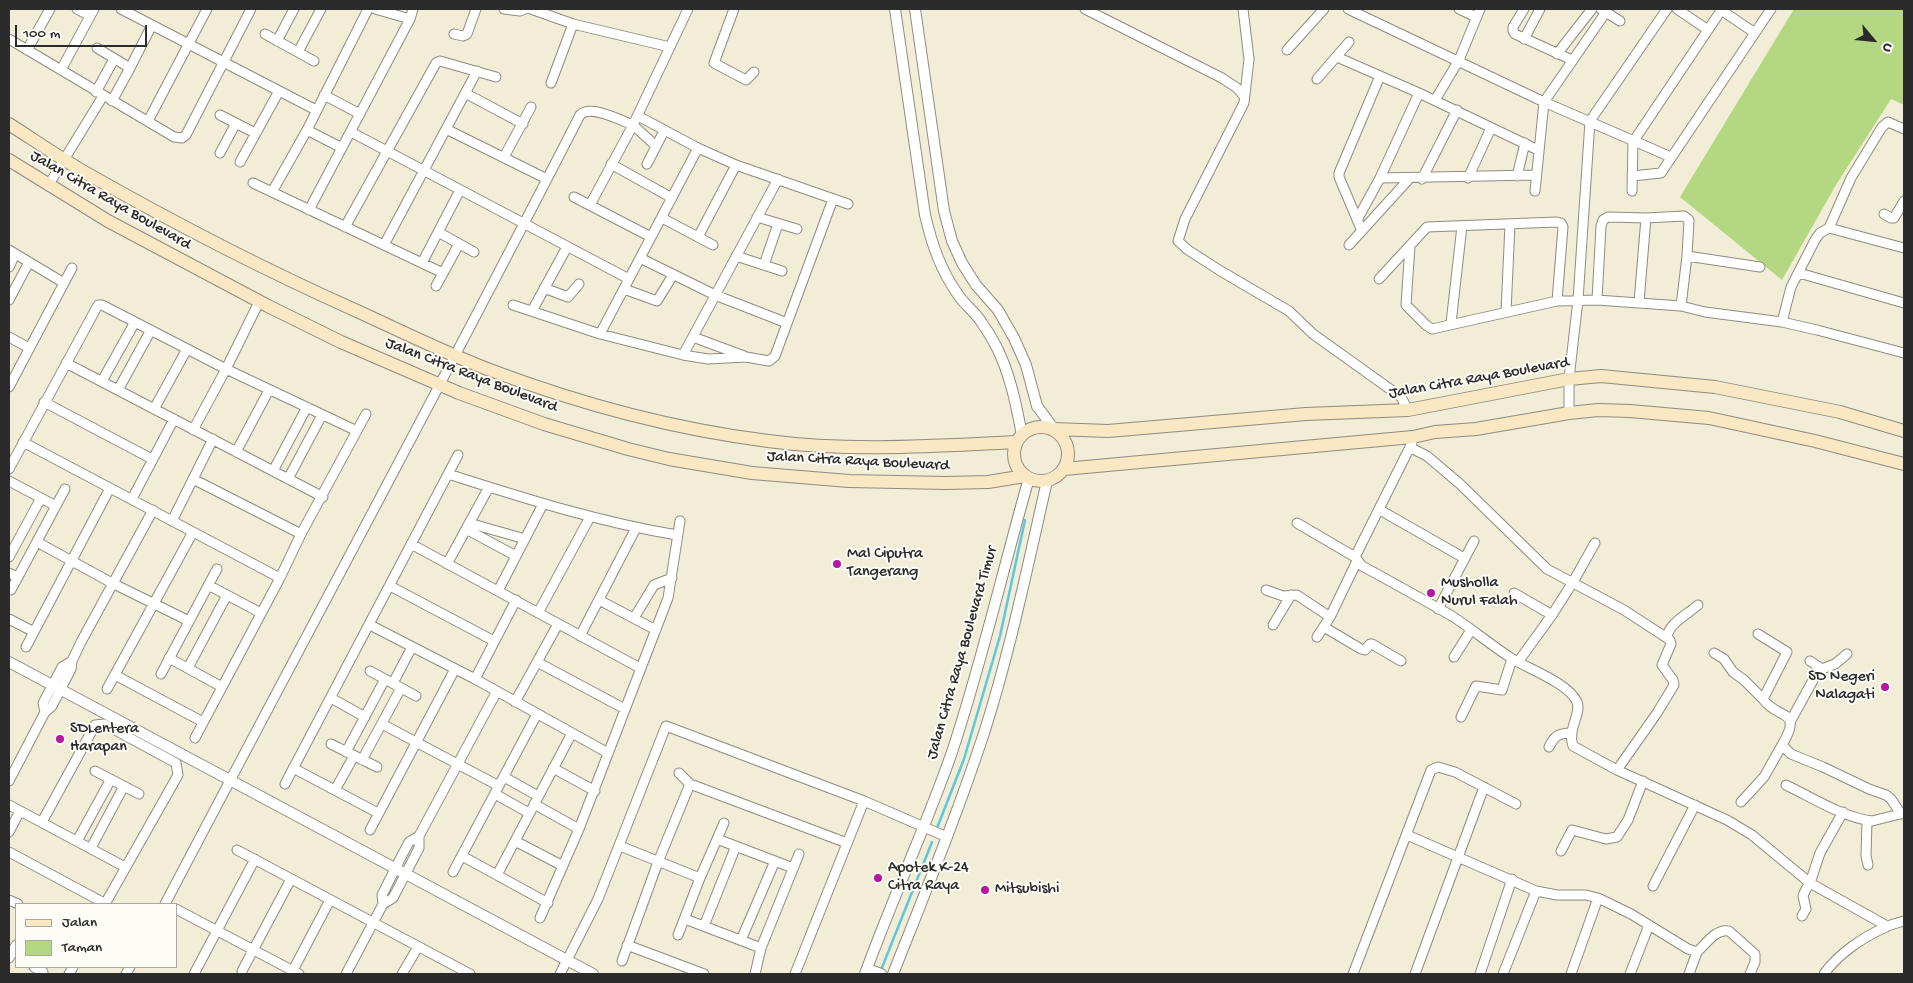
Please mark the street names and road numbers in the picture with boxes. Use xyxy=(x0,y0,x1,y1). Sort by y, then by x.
street label: Jalan Citra Raya Boulevard xyxy=(26,147,194,255)
street label: Jalan Citra Raya Boulevard xyxy=(382,334,560,418)
street label: Jalan Citra Raya Boulevard xyxy=(1387,354,1571,404)
street label: Jalan Citra Raya Boulevard xyxy=(766,448,950,476)
street label: Jalan Citra Raya Boulevard Timur xyxy=(923,544,1003,762)

